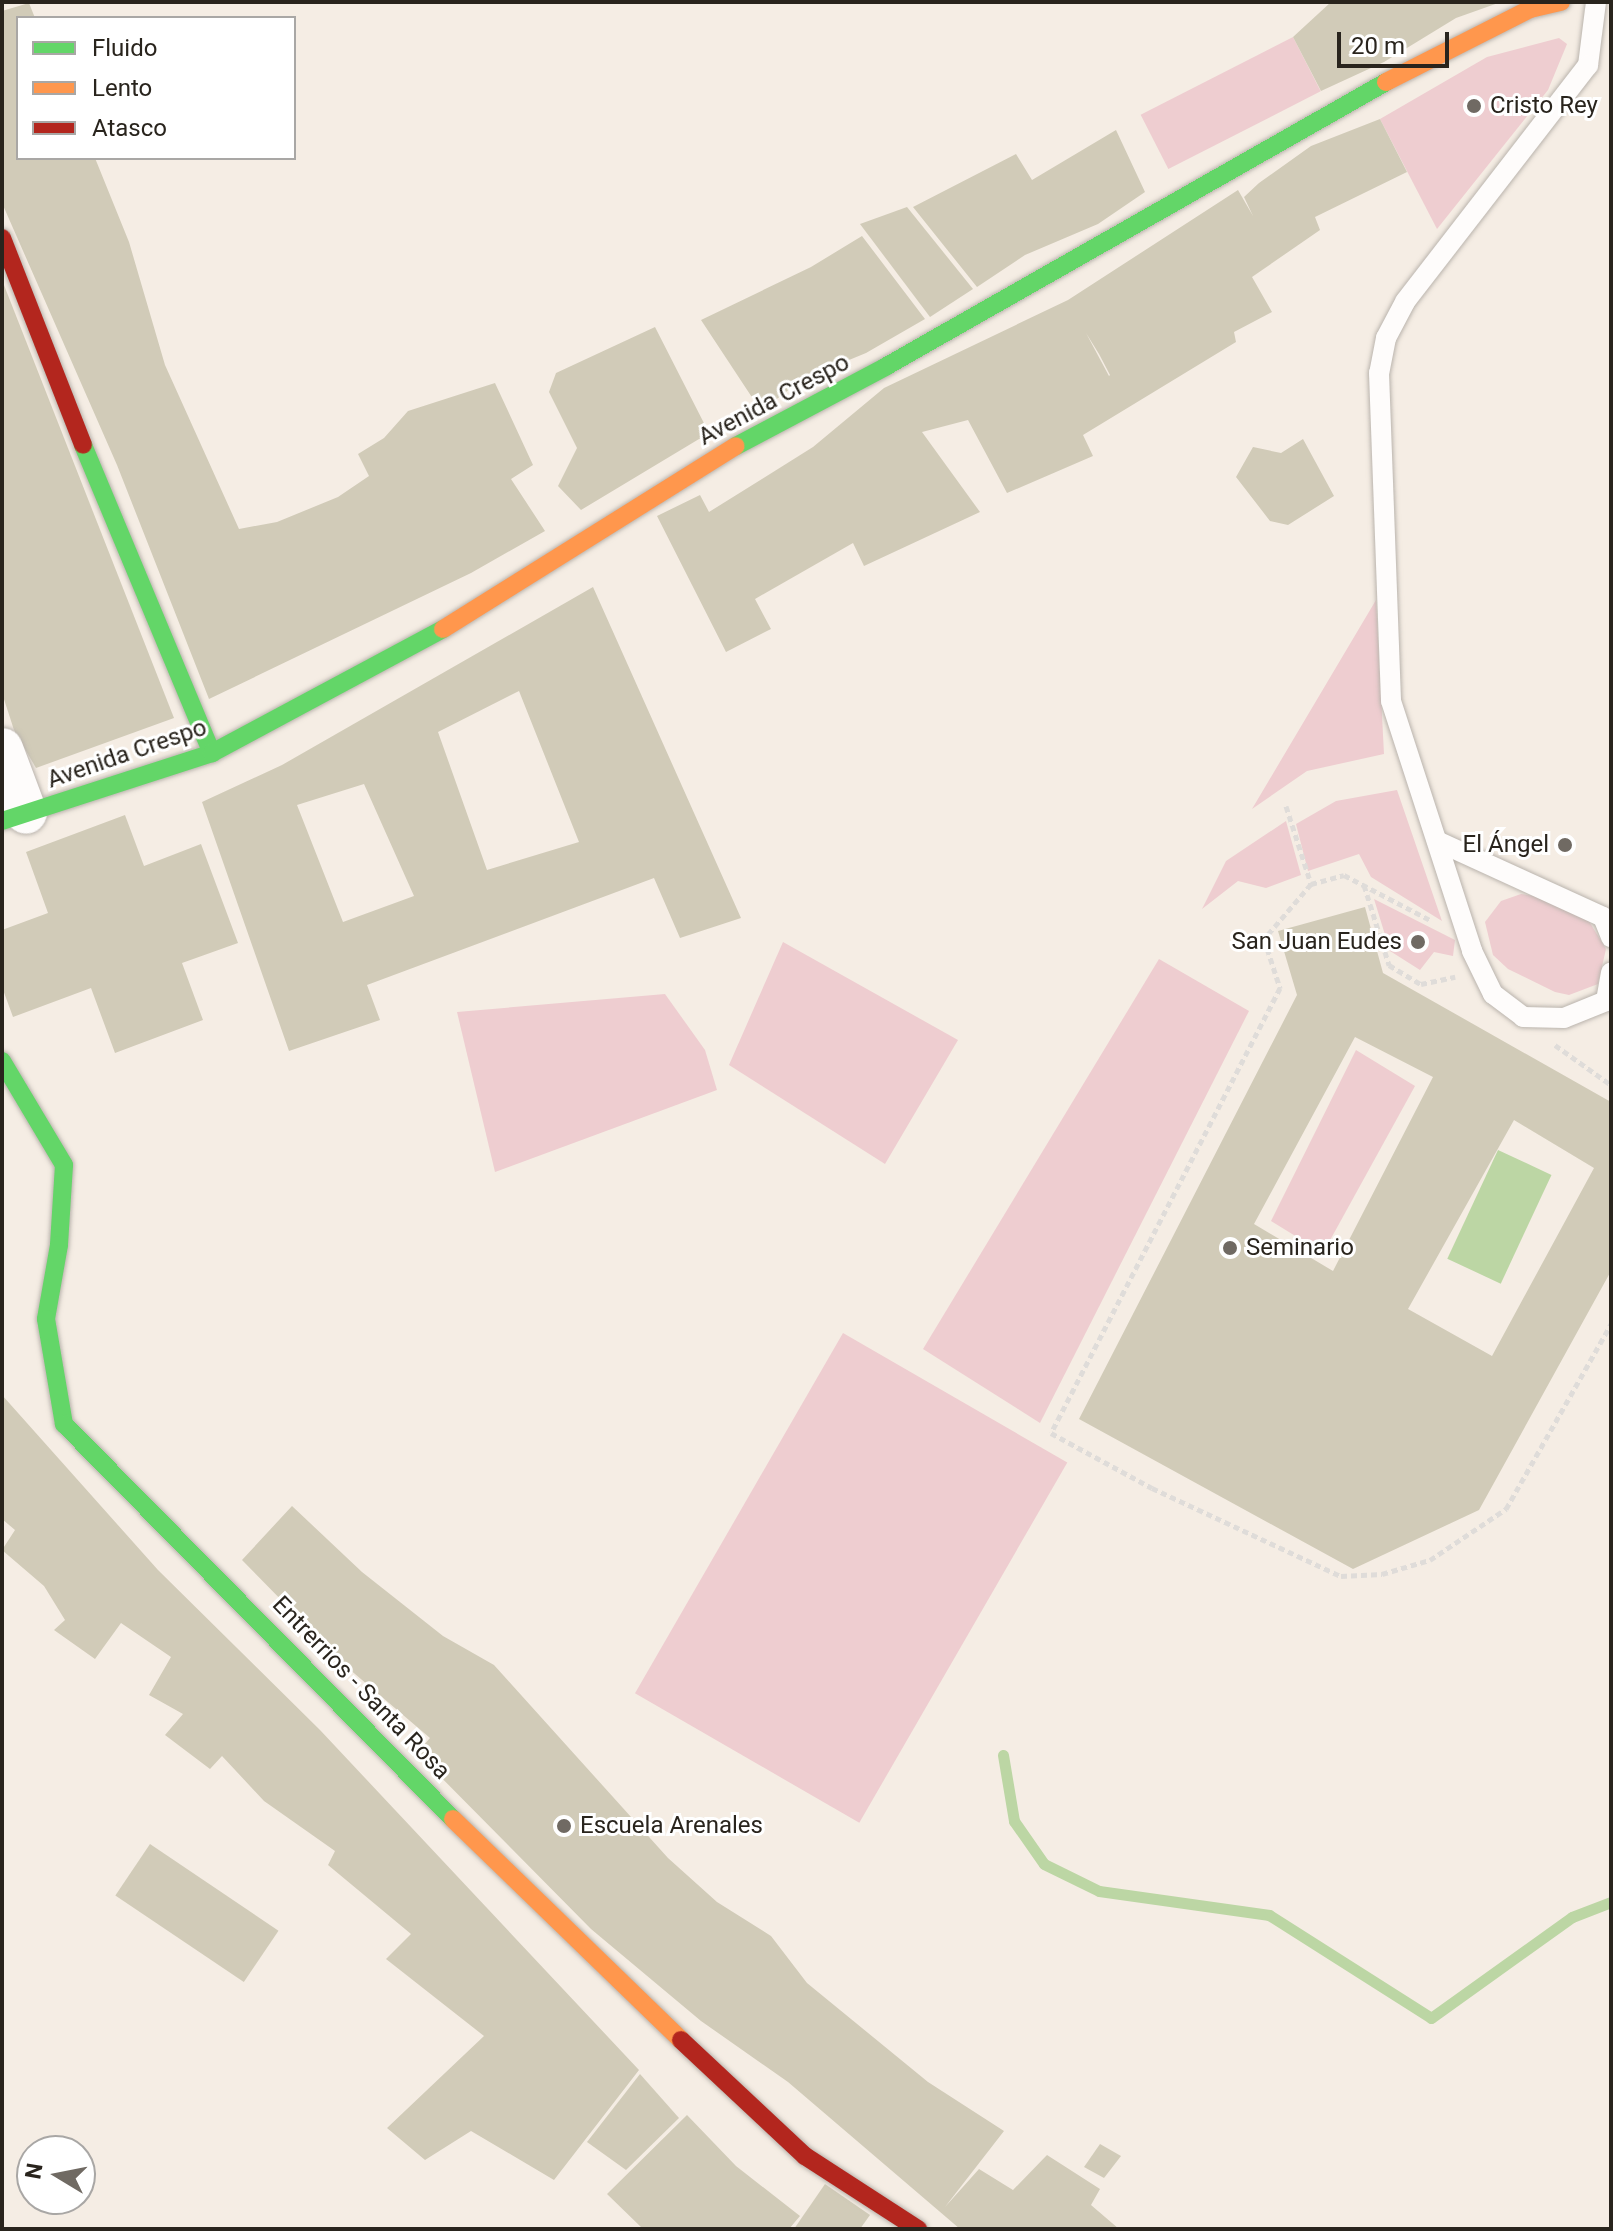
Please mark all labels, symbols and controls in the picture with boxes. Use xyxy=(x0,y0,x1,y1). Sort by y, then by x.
legend xyxy=(16,16,296,160)
scale bar xyxy=(1341,16,1453,66)
text: 20 m xyxy=(1351,32,1405,60)
text: Fluido xyxy=(92,34,157,62)
text: Lento xyxy=(92,74,152,102)
place label: Cristo Rey xyxy=(1490,92,1598,120)
marker: Cristo Rey xyxy=(1465,97,1483,115)
text: Atasco xyxy=(92,114,167,142)
street label: Avenida Crespo xyxy=(694,348,854,452)
street label: Avenida Crespo xyxy=(43,713,211,795)
place label: El Ángel xyxy=(1463,831,1549,859)
marker: El Ángel xyxy=(1556,836,1574,854)
place label: San Juan Eudes xyxy=(1231,928,1402,956)
marker: San Juan Eudes xyxy=(1409,933,1427,951)
place label: Seminario xyxy=(1246,1234,1354,1262)
marker: Seminario xyxy=(1221,1239,1239,1257)
street label: Entrerrios - Santa Rosa xyxy=(266,1590,456,1786)
place label: Escuela Arenales xyxy=(580,1812,763,1840)
marker: Escuela Arenales xyxy=(555,1817,573,1835)
north arrow xyxy=(16,2135,96,2215)
text: N xyxy=(20,2161,48,2181)

